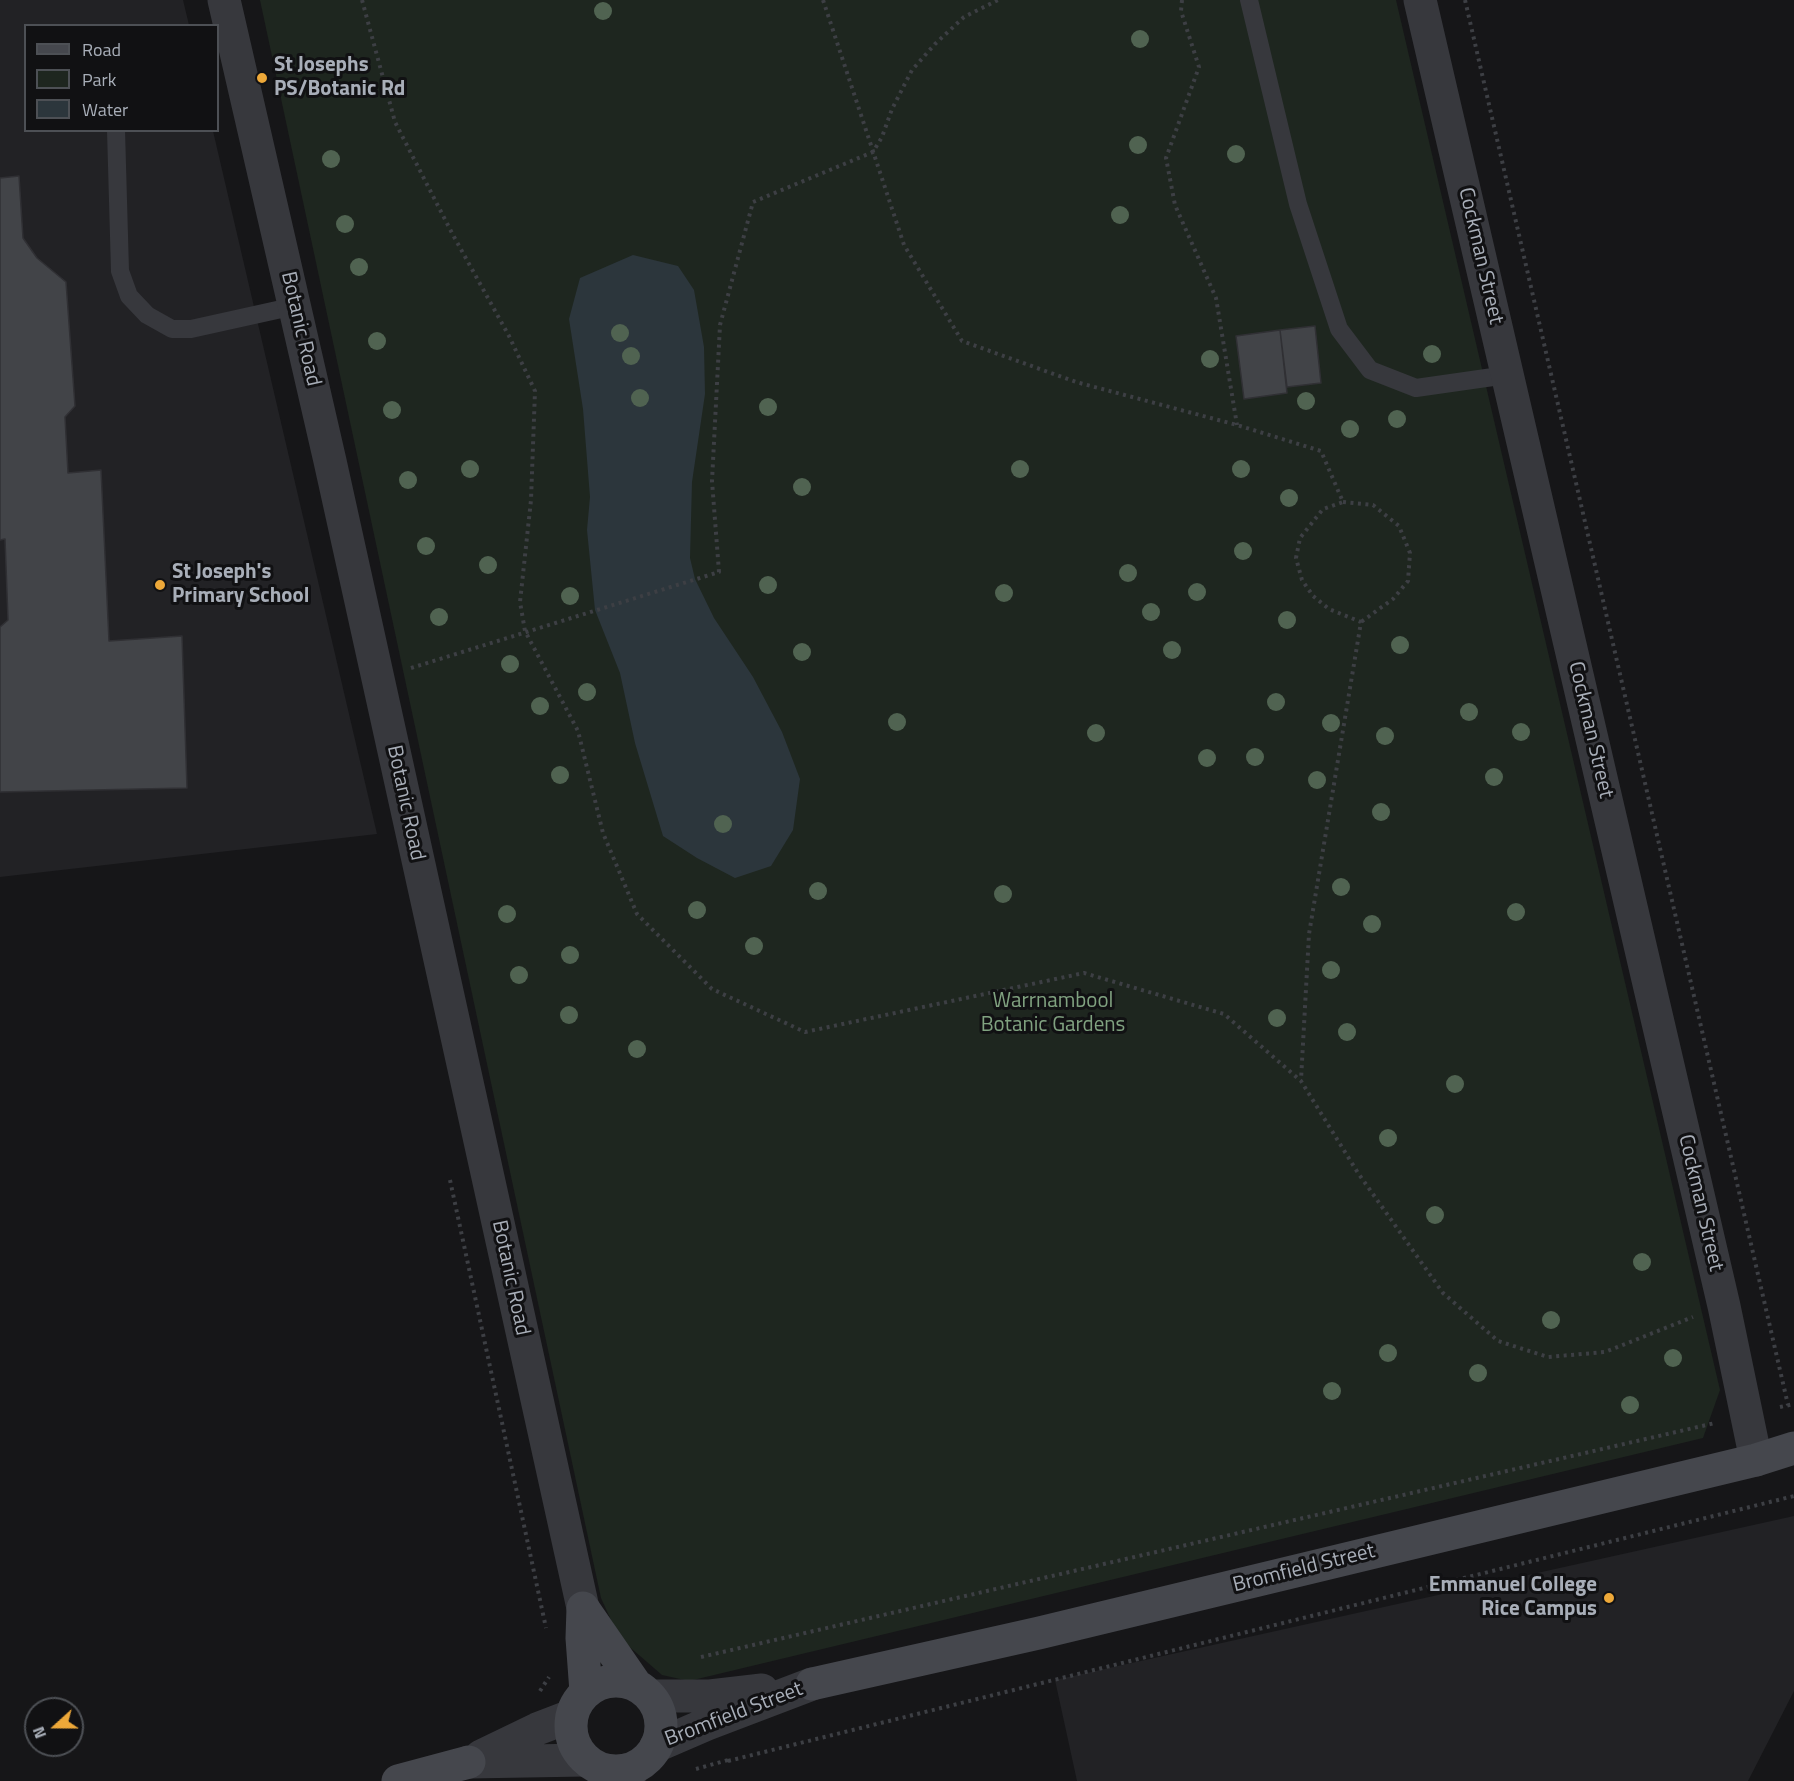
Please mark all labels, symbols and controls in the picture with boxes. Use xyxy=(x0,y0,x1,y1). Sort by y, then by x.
legend xyxy=(24,24,219,132)
text: Road xyxy=(82,36,121,63)
place label: St Josephs PS/Botanic Rd xyxy=(274,53,405,103)
text: Park xyxy=(82,66,116,93)
marker: St Josephs PS/Botanic Rd xyxy=(255,71,269,85)
text: Water xyxy=(82,96,128,123)
street label: Cockman Street xyxy=(1452,185,1508,327)
street label: Botanic Road xyxy=(275,269,325,389)
place label: St Joseph's Primary School xyxy=(172,560,309,610)
marker: St Joseph's Primary School xyxy=(153,578,167,592)
street label: Cockman Street xyxy=(1562,659,1618,801)
street label: Botanic Road xyxy=(381,743,429,863)
park label: Warrnambool Botanic Gardens xyxy=(981,989,1125,1039)
street label: Cockman Street xyxy=(1672,1132,1728,1274)
street label: Botanic Road xyxy=(486,1218,534,1338)
street label: Bromfield Street xyxy=(1230,1539,1378,1599)
place label: Emmanuel College Rice Campus xyxy=(1429,1573,1597,1623)
marker: Emmanuel College Rice Campus xyxy=(1602,1591,1616,1605)
street label: Bromfield Street xyxy=(662,1677,806,1753)
north arrow xyxy=(24,1697,84,1757)
text: N xyxy=(26,1723,52,1742)

